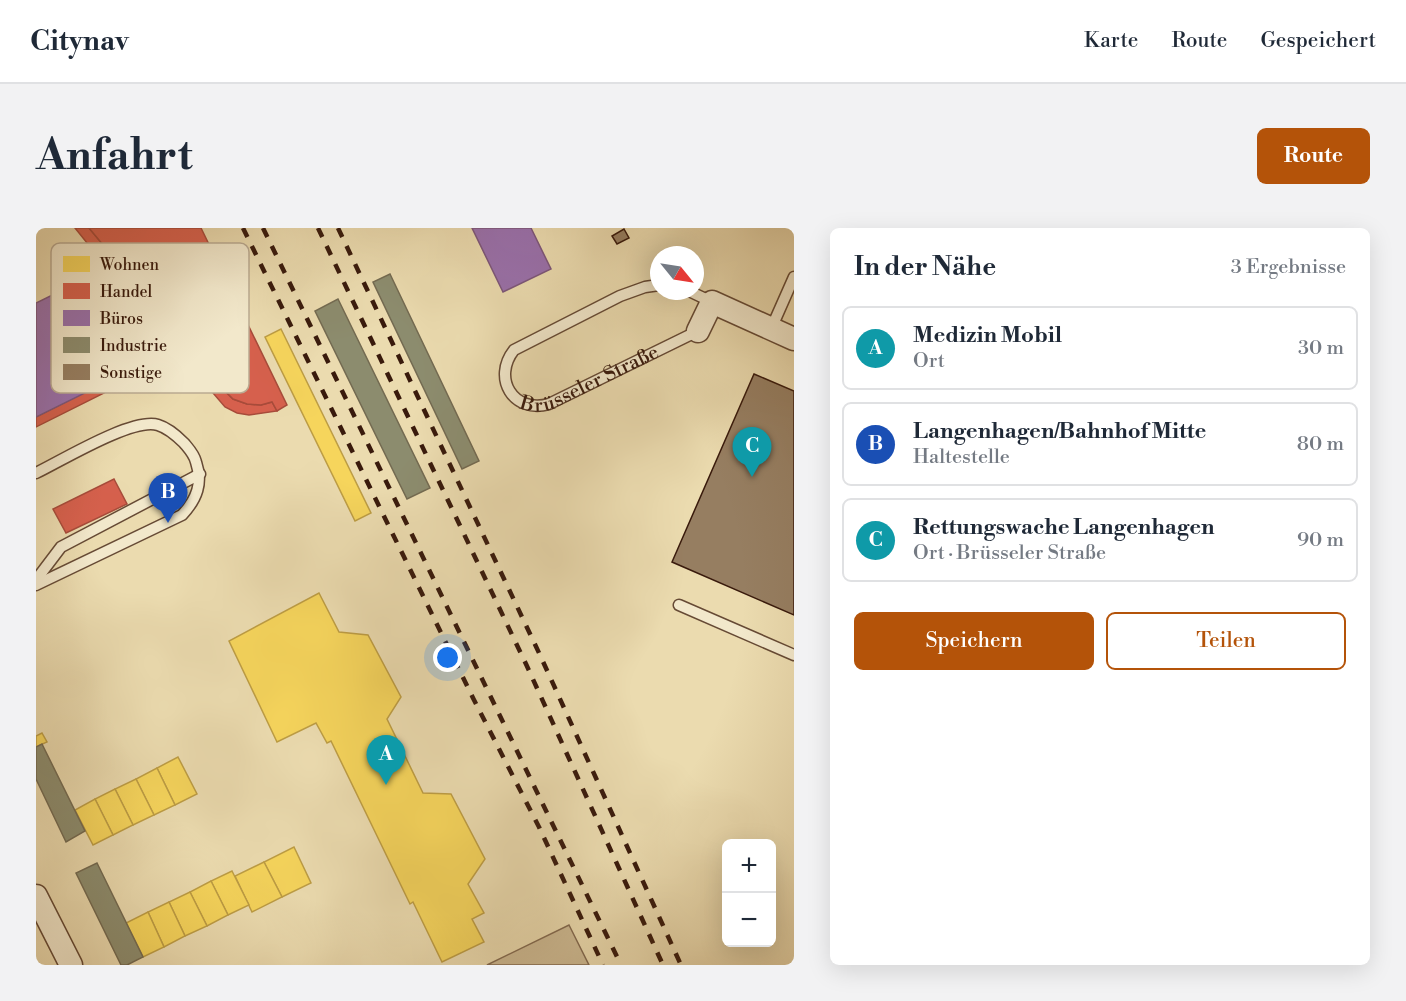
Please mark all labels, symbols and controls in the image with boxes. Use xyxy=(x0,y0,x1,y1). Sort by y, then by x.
text: Citynav xyxy=(30,24,129,59)
text: Karte xyxy=(1084,28,1138,54)
text: Route xyxy=(1171,28,1227,54)
text: Gespeichert xyxy=(1260,28,1376,54)
button: Route xyxy=(1257,128,1370,184)
text: Anfahrt xyxy=(36,130,193,183)
legend xyxy=(51,243,249,393)
north arrow xyxy=(650,246,704,300)
text: In der Nähe xyxy=(854,251,996,283)
text: Wohnen xyxy=(99,255,160,275)
text: 3 Ergebnisse xyxy=(1231,255,1346,280)
text: Handel xyxy=(100,282,153,302)
text: Büros xyxy=(99,309,143,329)
text: Medizin Mobil xyxy=(913,322,1062,349)
text: Industrie xyxy=(100,336,167,356)
text: A xyxy=(868,336,883,361)
text: 30 m xyxy=(1298,336,1344,361)
street label: Brüsseler Straße xyxy=(516,340,663,418)
text: Ort xyxy=(913,349,945,374)
text: Sonstige xyxy=(100,363,162,383)
text: Langenhagen/Bahnhof Mitte xyxy=(913,418,1206,445)
pin: C xyxy=(732,428,772,477)
text: B xyxy=(868,432,883,457)
text: 80 m xyxy=(1297,432,1344,457)
text: Haltestelle xyxy=(913,445,1010,470)
pin: B xyxy=(148,474,188,523)
text: Rettungswache Langenhagen xyxy=(913,514,1215,541)
text: C xyxy=(868,528,883,553)
text: 90 m xyxy=(1297,528,1344,553)
text: Ort · Brüsseler Straße xyxy=(913,541,1106,566)
button: Speichern xyxy=(854,612,1094,670)
button: Teilen xyxy=(1106,612,1346,670)
your location xyxy=(433,643,462,672)
pin: A xyxy=(366,736,406,785)
map controls xyxy=(722,839,776,947)
button: + xyxy=(722,839,776,893)
button: − xyxy=(722,893,776,947)

